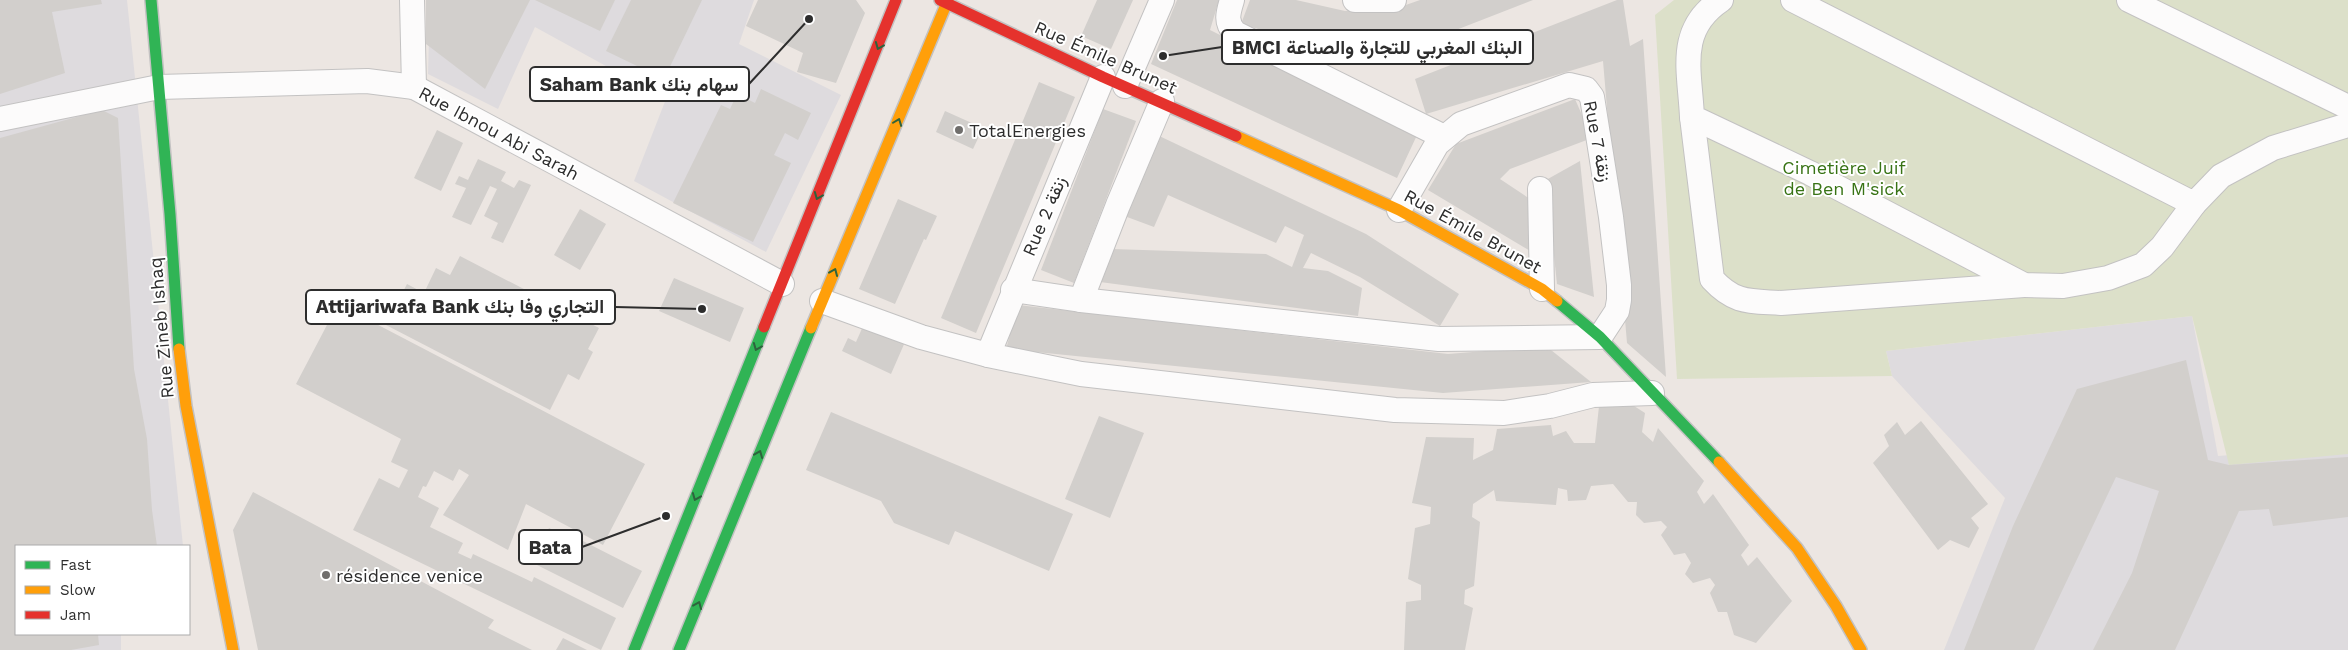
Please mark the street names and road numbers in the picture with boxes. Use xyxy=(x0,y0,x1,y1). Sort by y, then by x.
street label: Rue Émile Brunet xyxy=(1031,16,1181,98)
street label: Rue Ibnou Abi Sarah xyxy=(415,82,583,184)
street label: Rue 7 زنقة xyxy=(1579,98,1616,184)
street label: Rue 2 زنقة xyxy=(1018,173,1071,259)
street label: Rue Émile Brunet xyxy=(1401,185,1546,278)
street label: Rue Zineb Ishaq xyxy=(144,256,178,400)

